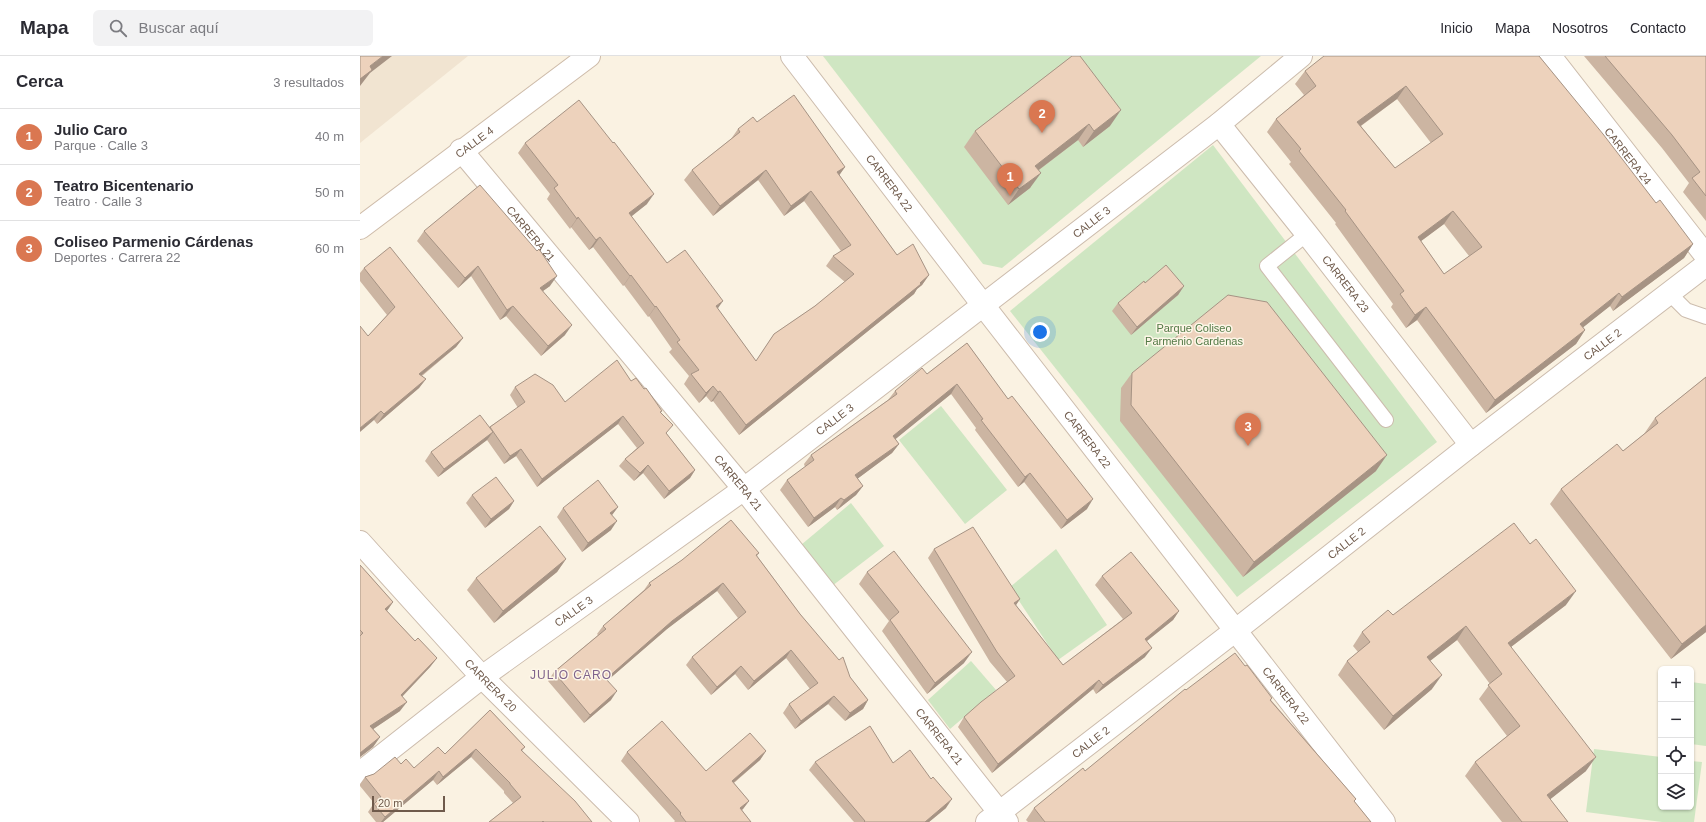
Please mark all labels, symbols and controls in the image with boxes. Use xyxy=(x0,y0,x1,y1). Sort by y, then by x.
search box xyxy=(93,10,373,46)
text: Mapa xyxy=(20,17,69,38)
icon: search xyxy=(107,17,129,39)
text: Buscar aquí xyxy=(139,19,219,36)
text: Inicio xyxy=(1440,20,1473,36)
text: Mapa xyxy=(1495,20,1530,36)
text: Nosotros xyxy=(1552,20,1608,36)
text: Contacto xyxy=(1630,20,1686,36)
text: Cerca xyxy=(16,72,63,91)
text: 3 resultados xyxy=(273,75,344,90)
pin: 2 xyxy=(1029,100,1055,133)
text: Julio Caro xyxy=(54,121,127,138)
street label: CALLE 4 xyxy=(453,124,496,160)
street label: CARRERA 24 xyxy=(1602,125,1654,187)
text: 1 xyxy=(25,129,33,144)
text: 40 m xyxy=(315,129,344,144)
text: Parque · Calle 3 xyxy=(54,138,148,153)
street label: CARRERA 22 xyxy=(864,152,915,214)
pin: 1 xyxy=(997,163,1023,196)
text: Teatro Bicentenario xyxy=(54,177,194,194)
text: 2 xyxy=(25,185,33,200)
text: 50 m xyxy=(315,185,344,200)
text: Teatro · Calle 3 xyxy=(54,194,142,209)
street label: CARRERA 21 xyxy=(504,204,557,264)
street label: CALLE 3 xyxy=(1070,204,1113,240)
text: Coliseo Parmenio Cárdenas xyxy=(54,233,253,250)
text: 3 xyxy=(25,241,33,256)
text: 60 m xyxy=(315,241,344,256)
text: Deportes · Carrera 22 xyxy=(54,250,180,265)
street label: CARRERA 23 xyxy=(1320,253,1372,315)
your location xyxy=(1030,322,1050,342)
park label: Parque Coliseo Parmenio Cardenas xyxy=(1145,322,1243,347)
street label: CALLE 2 xyxy=(1581,326,1624,363)
street label: CALLE 3 xyxy=(813,401,856,438)
street label: CARRERA 22 xyxy=(1062,409,1113,470)
pin: 3 xyxy=(1235,413,1261,446)
street label: CARRERA 21 xyxy=(712,452,765,513)
street label: CALLE 2 xyxy=(1325,525,1367,561)
street label: CALLE 3 xyxy=(552,594,595,629)
street label: CARRERA 20 xyxy=(463,656,519,714)
street label: CARRERA 22 xyxy=(1260,665,1312,726)
map controls xyxy=(1658,666,1694,810)
button: + xyxy=(1658,666,1694,702)
district label: JULIO CARO xyxy=(530,668,612,682)
button: − xyxy=(1658,702,1694,738)
street label: CARRERA 21 xyxy=(914,706,965,767)
street label: CALLE 2 xyxy=(1070,724,1112,760)
button: locate xyxy=(1658,738,1694,774)
button: layers xyxy=(1658,774,1694,810)
scale bar xyxy=(372,794,445,813)
text: 20 m xyxy=(378,797,402,809)

